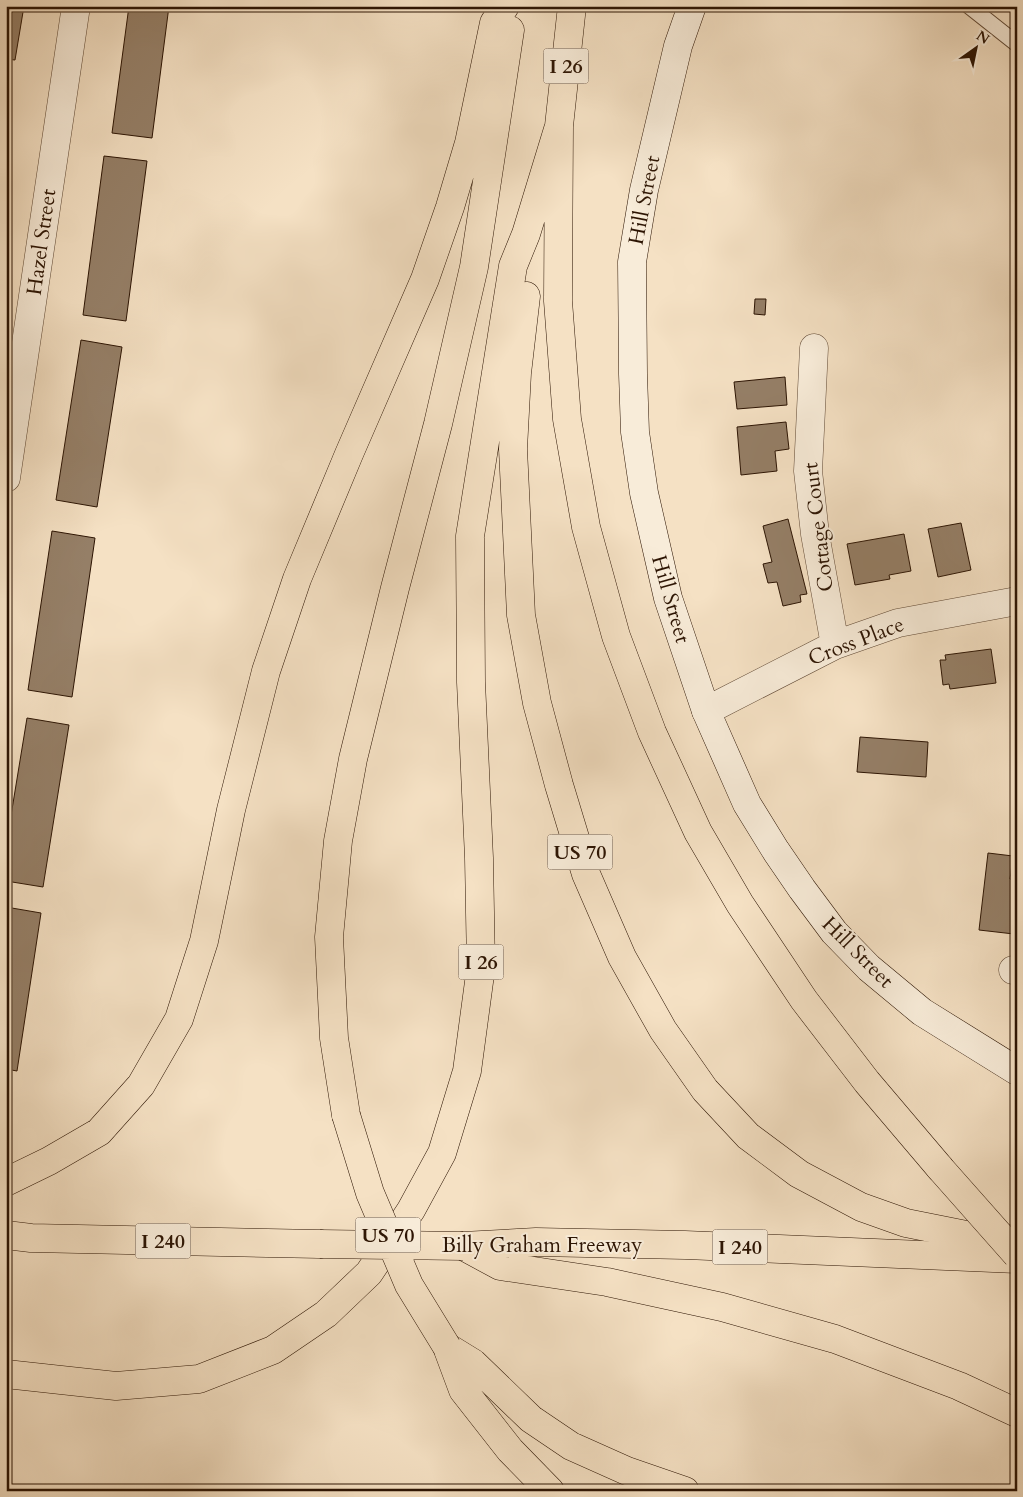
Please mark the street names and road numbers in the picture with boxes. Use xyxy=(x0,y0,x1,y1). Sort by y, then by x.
road number: I 26 xyxy=(544,48,588,84)
street label: Hill Street xyxy=(622,153,667,247)
street label: Hazel Street xyxy=(20,187,63,297)
street label: Cottage Court xyxy=(796,460,841,593)
street label: Hill Street xyxy=(644,552,697,647)
street label: Cross Place xyxy=(804,610,908,673)
road number: US 70 xyxy=(548,834,612,870)
street label: Hill Street xyxy=(815,910,900,995)
road number: I 26 xyxy=(458,944,504,980)
road number: US 70 xyxy=(356,1218,420,1252)
road number: I 240 xyxy=(136,1224,190,1258)
road number: I 240 xyxy=(712,1230,768,1264)
street label: Billy Graham Freeway xyxy=(442,1231,642,1260)

